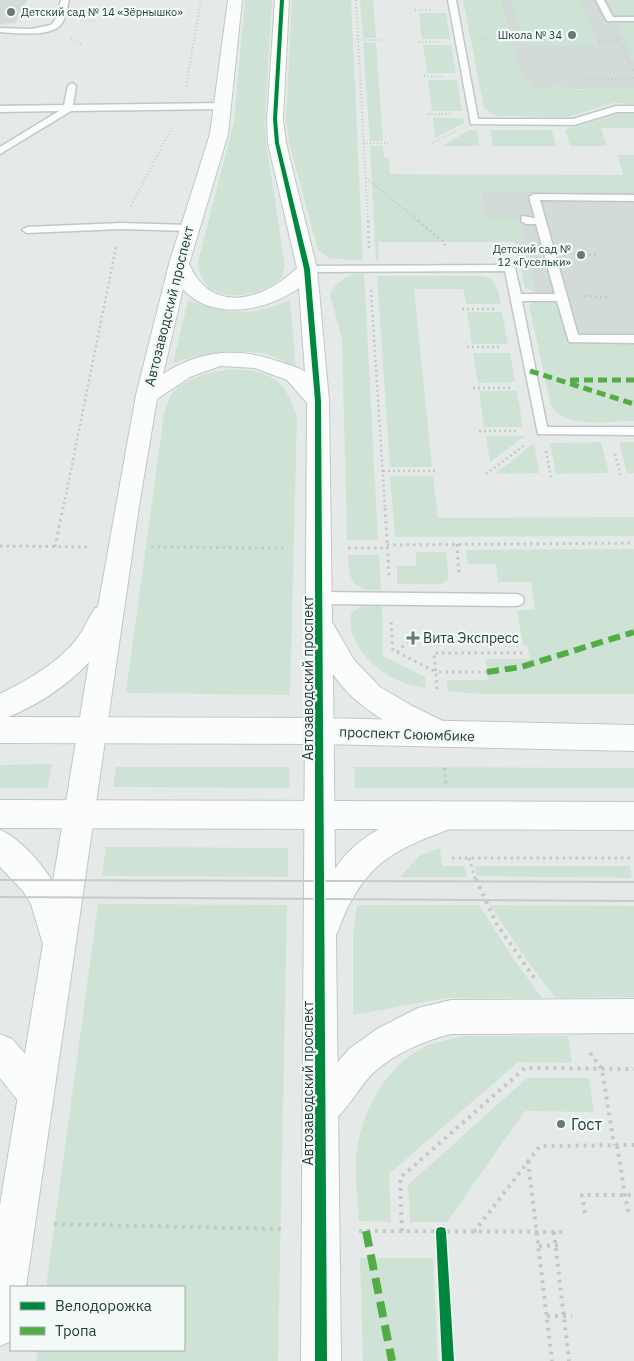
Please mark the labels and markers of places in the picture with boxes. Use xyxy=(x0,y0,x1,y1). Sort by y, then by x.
place label: Детский сад № 14 «Зёрнышко» xyxy=(21,5,183,19)
marker: Детский сад № 14 «Зёрнышко» xyxy=(5,6,17,18)
place label: Школа № 34 xyxy=(498,28,562,42)
marker: Школа № 34 xyxy=(566,29,578,41)
place label: Детский сад № 12 «Гусельки» xyxy=(493,242,571,269)
marker: Детский сад № 12 «Гусельки» xyxy=(575,249,587,261)
place label: Вита Экспресс xyxy=(423,629,519,647)
marker: Вита Экспресс xyxy=(407,632,419,644)
place label: Гост xyxy=(571,1114,602,1134)
marker: Гост xyxy=(555,1118,567,1130)

